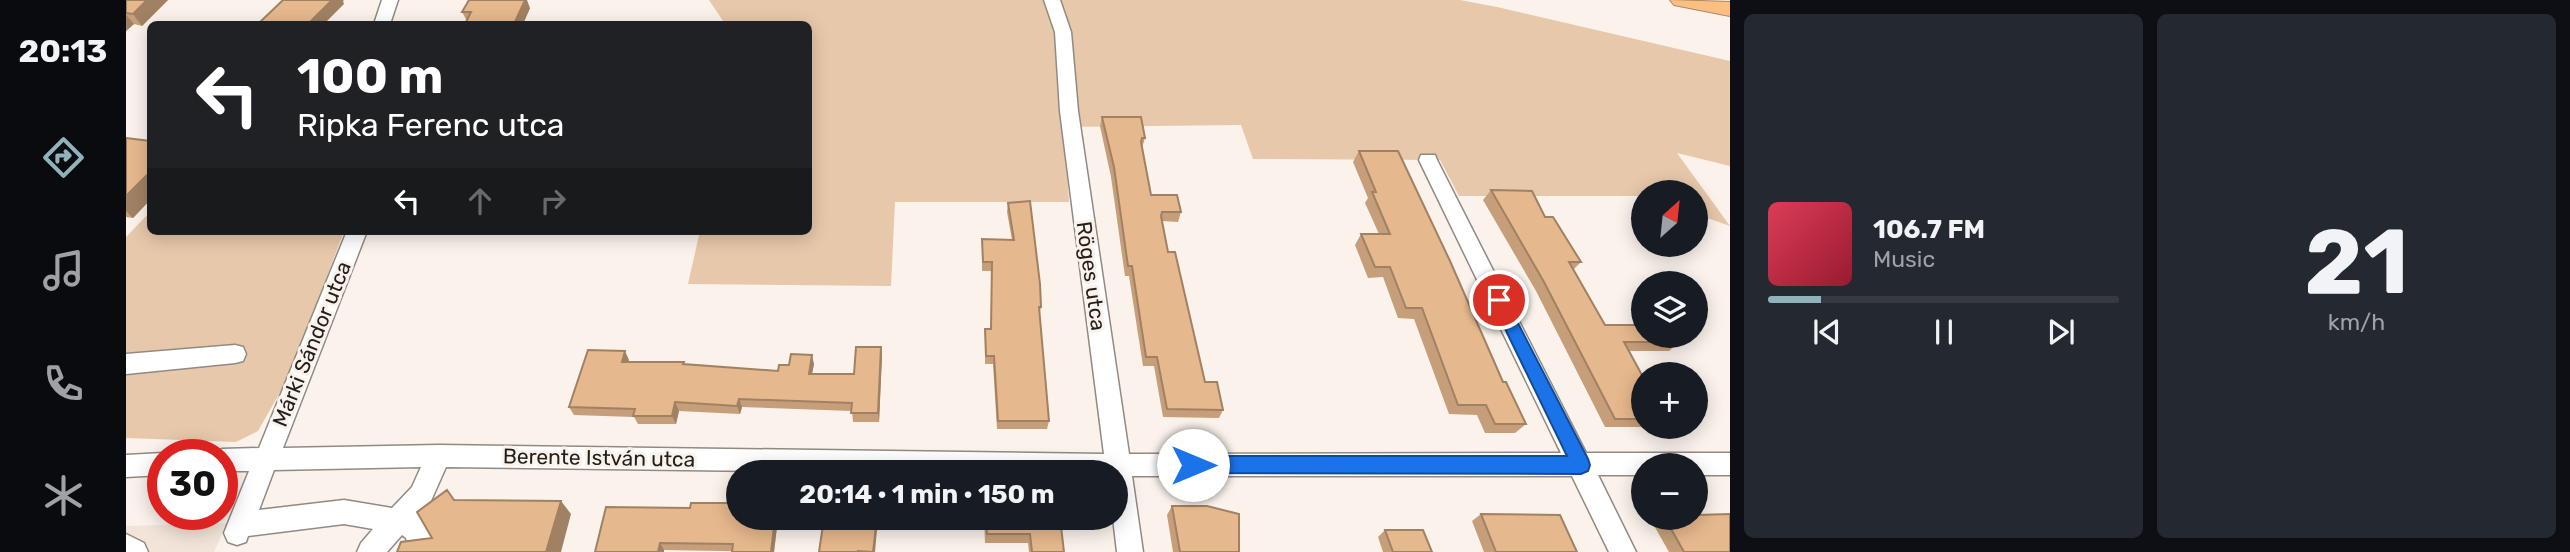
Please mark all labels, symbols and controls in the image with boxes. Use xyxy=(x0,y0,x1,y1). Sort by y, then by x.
text: 20:13 xyxy=(19,32,107,70)
text: 100 m xyxy=(297,47,443,105)
icon: left xyxy=(182,49,273,140)
text: Ripka Ferenc utca xyxy=(297,106,564,144)
icon: directions xyxy=(39,133,88,182)
north arrow xyxy=(1631,180,1708,257)
map controls xyxy=(1631,180,1708,530)
icon: left xyxy=(388,182,426,220)
icon: ahead xyxy=(461,182,499,220)
icon: right xyxy=(534,182,572,220)
text: 21 xyxy=(2304,208,2409,316)
text: 106.7 FM xyxy=(1873,214,1985,245)
street label: Röges utca xyxy=(1071,220,1112,332)
text: Music xyxy=(1873,245,1935,273)
icon: music xyxy=(39,246,88,295)
street label: Márki Sándor utca xyxy=(267,258,356,430)
pin xyxy=(1469,270,1529,330)
button: layers xyxy=(1631,271,1708,348)
icon: arrive xyxy=(1480,281,1518,319)
text: km/h xyxy=(2328,308,2385,336)
icon: previous xyxy=(1808,313,1846,351)
icon: pause xyxy=(1925,313,1963,351)
icon: next xyxy=(2042,313,2080,351)
icon: phone xyxy=(39,359,88,408)
button: + xyxy=(1631,362,1708,439)
position arrow xyxy=(1156,428,1230,502)
speed limit sign: 30 xyxy=(147,439,238,530)
street label: Berente István utca xyxy=(503,443,695,472)
button: − xyxy=(1631,453,1708,530)
icon: climate xyxy=(39,471,88,520)
text: 20:14 · 1 min · 150 m xyxy=(799,479,1055,510)

